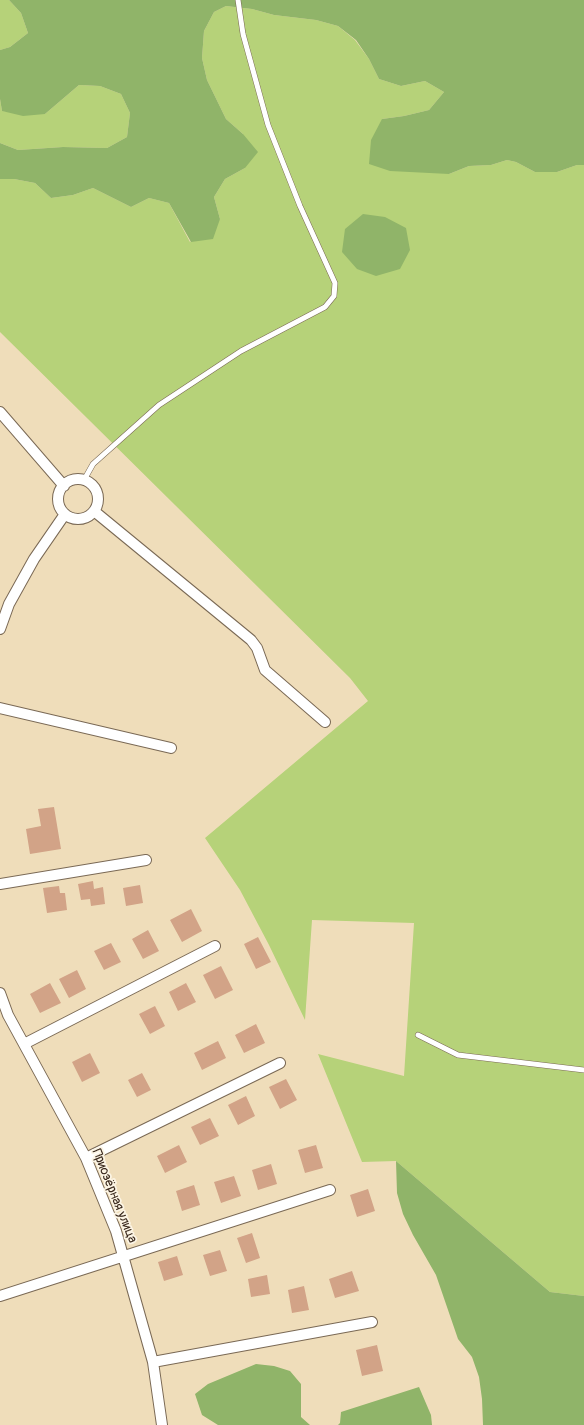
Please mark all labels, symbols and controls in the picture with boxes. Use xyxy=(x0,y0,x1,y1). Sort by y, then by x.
street label: Приозёрная улица xyxy=(88,1147,140,1245)

